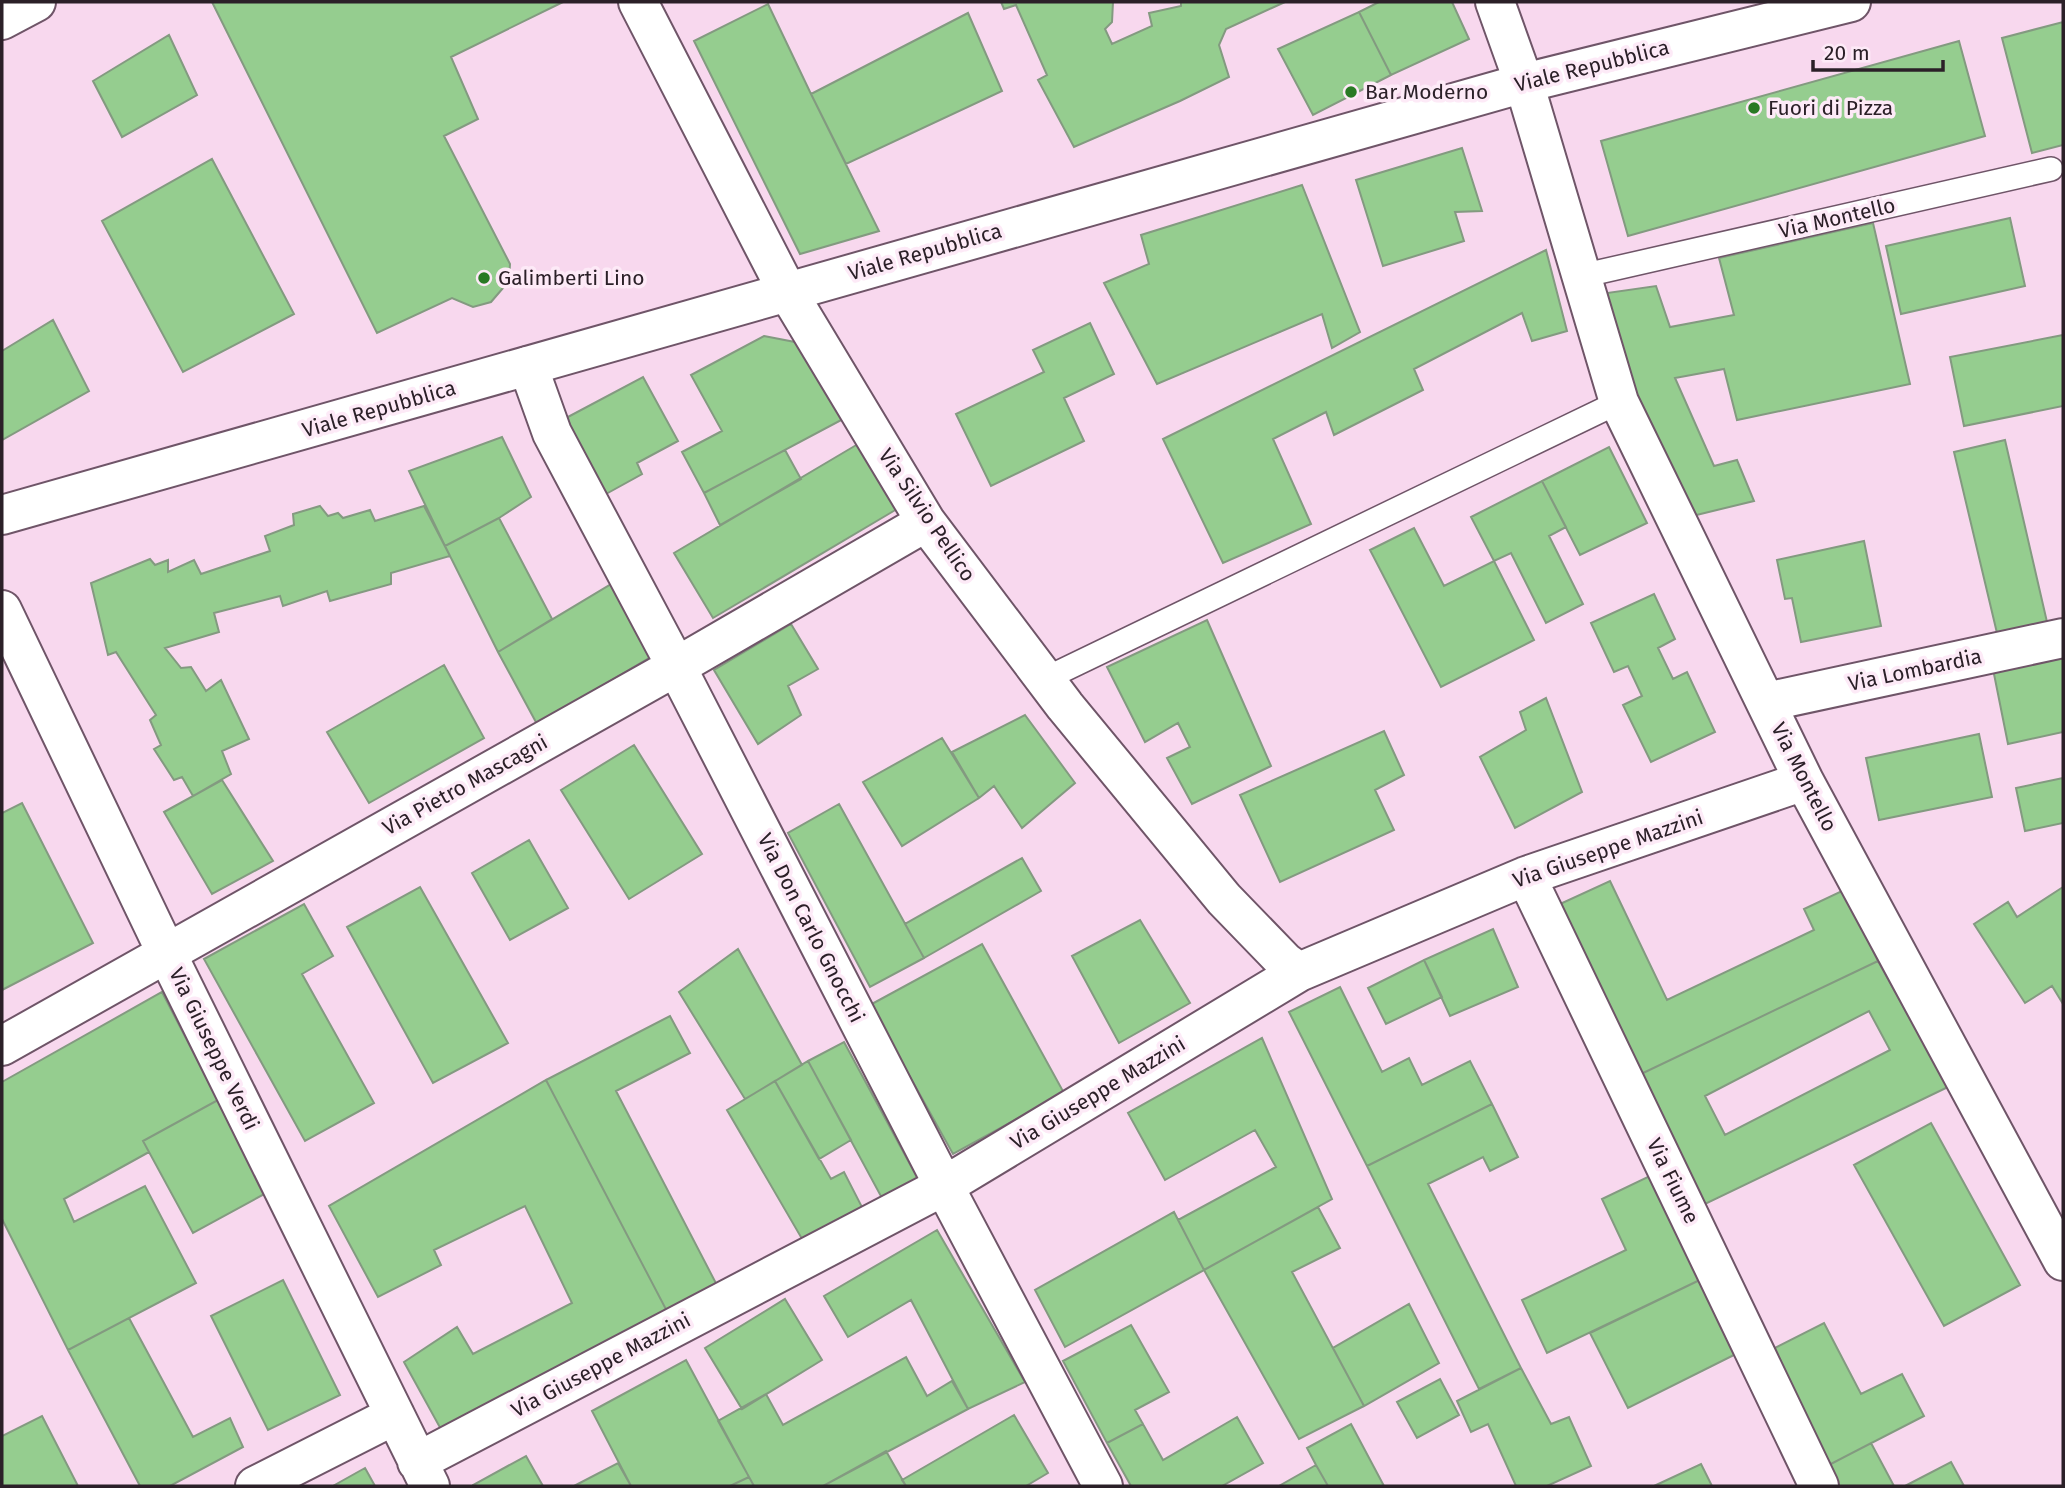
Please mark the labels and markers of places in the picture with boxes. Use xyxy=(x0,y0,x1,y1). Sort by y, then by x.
place label: Bar Moderno xyxy=(1365,79,1488,105)
marker: Bar Moderno xyxy=(1343,84,1359,100)
place label: Fuori di Pizza xyxy=(1768,95,1893,121)
marker: Fuori di Pizza xyxy=(1746,100,1762,116)
place label: Galimberti Lino xyxy=(498,265,645,291)
marker: Galimberti Lino xyxy=(476,270,492,286)

